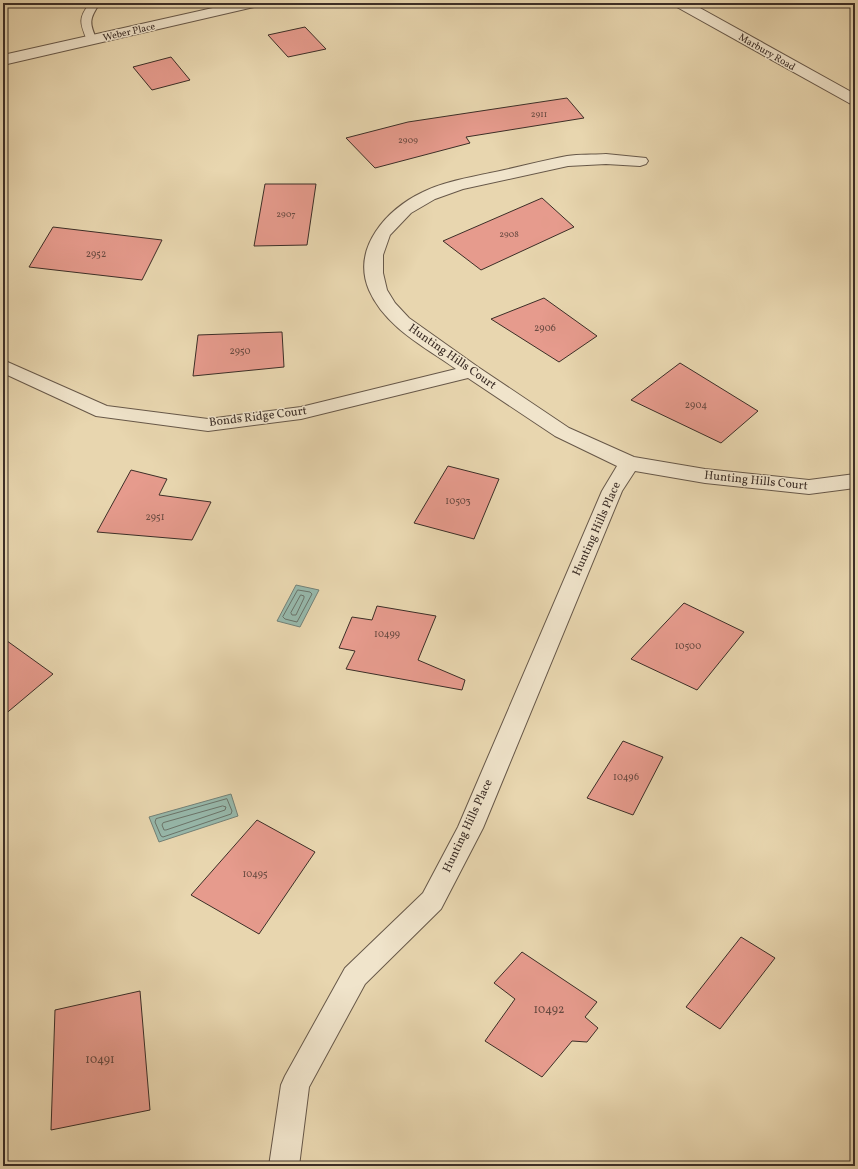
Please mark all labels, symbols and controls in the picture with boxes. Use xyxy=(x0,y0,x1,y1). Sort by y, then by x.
street label: Weber Place xyxy=(101,19,157,45)
street label: Marbury Road xyxy=(736,30,798,74)
house number: 2911 xyxy=(531,108,547,121)
house number: 2909 xyxy=(398,134,418,147)
house number: 2907 xyxy=(276,208,296,221)
house number: 2908 xyxy=(499,228,519,241)
house number: 2952 xyxy=(86,247,106,261)
street label: Hunting Hills Court xyxy=(405,321,499,393)
house number: 2906 xyxy=(534,321,556,335)
house number: 2950 xyxy=(230,344,250,358)
house number: 2904 xyxy=(685,398,707,412)
street label: Bonds Ridge Court xyxy=(208,403,308,431)
street label: Hunting Hills Court xyxy=(703,468,809,494)
street label: Hunting Hills Place xyxy=(569,479,625,579)
house number: 10503 xyxy=(445,494,471,508)
house number: 2951 xyxy=(145,510,165,524)
house number: 10499 xyxy=(374,627,400,641)
house number: 10500 xyxy=(675,639,701,653)
house number: 10496 xyxy=(613,770,639,784)
street label: Hunting Hills Place xyxy=(439,776,497,875)
house number: 10495 xyxy=(242,867,268,881)
house number: 10492 xyxy=(533,1002,565,1018)
house number: 10491 xyxy=(85,1052,115,1068)

